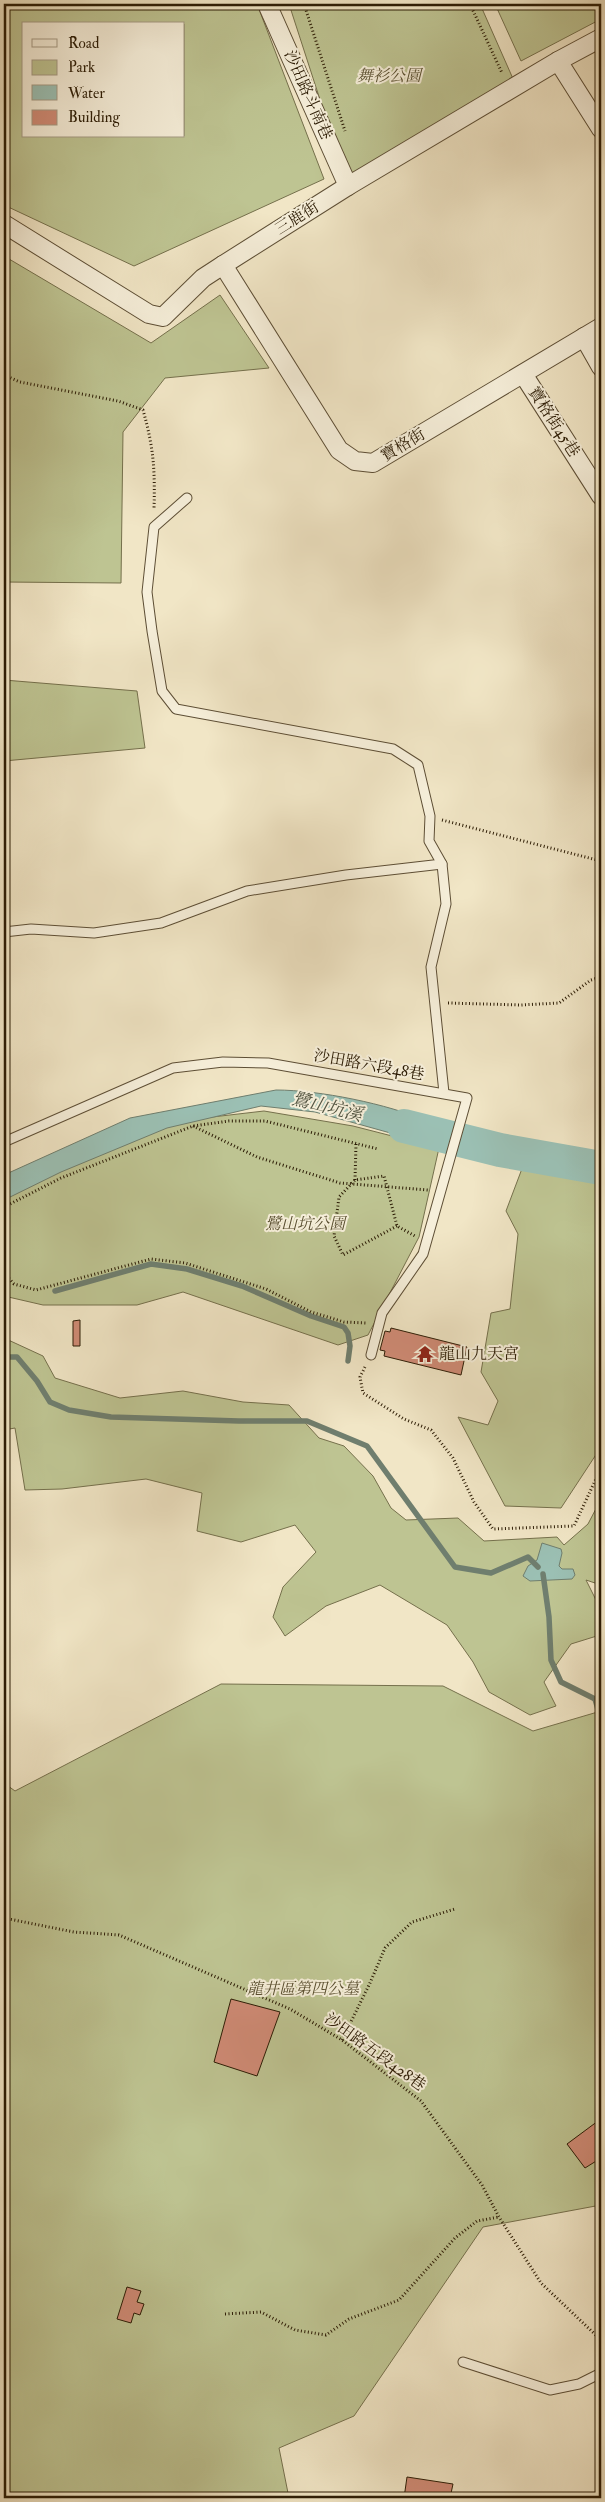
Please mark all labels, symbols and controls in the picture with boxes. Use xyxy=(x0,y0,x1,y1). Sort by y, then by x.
legend xyxy=(22,22,185,138)
text: Road xyxy=(68,34,100,53)
street label: 沙田路斗南巷 xyxy=(279,47,337,143)
text: Park xyxy=(68,58,95,77)
park label: 舞衫公園 xyxy=(357,66,424,86)
text: Water xyxy=(67,84,105,103)
text: Building xyxy=(68,108,120,127)
street label: 三鹿街 xyxy=(271,197,323,239)
street label: 寶格街45巷 xyxy=(524,383,584,461)
street label: 寶格街 xyxy=(377,424,429,466)
street label: 沙田路六段48巷 xyxy=(312,1045,426,1085)
water label: 鷺山坑溪 xyxy=(289,1087,367,1127)
park label: 鷺山坑公園 xyxy=(265,1214,348,1234)
temple icon: 龍山九天宮 xyxy=(415,1344,435,1364)
place label: 龍山九天宮 xyxy=(439,1344,519,1364)
park label: 龍井區第四公墓 xyxy=(247,1979,362,1999)
street label: 沙田路五段428巷 xyxy=(320,2009,430,2095)

